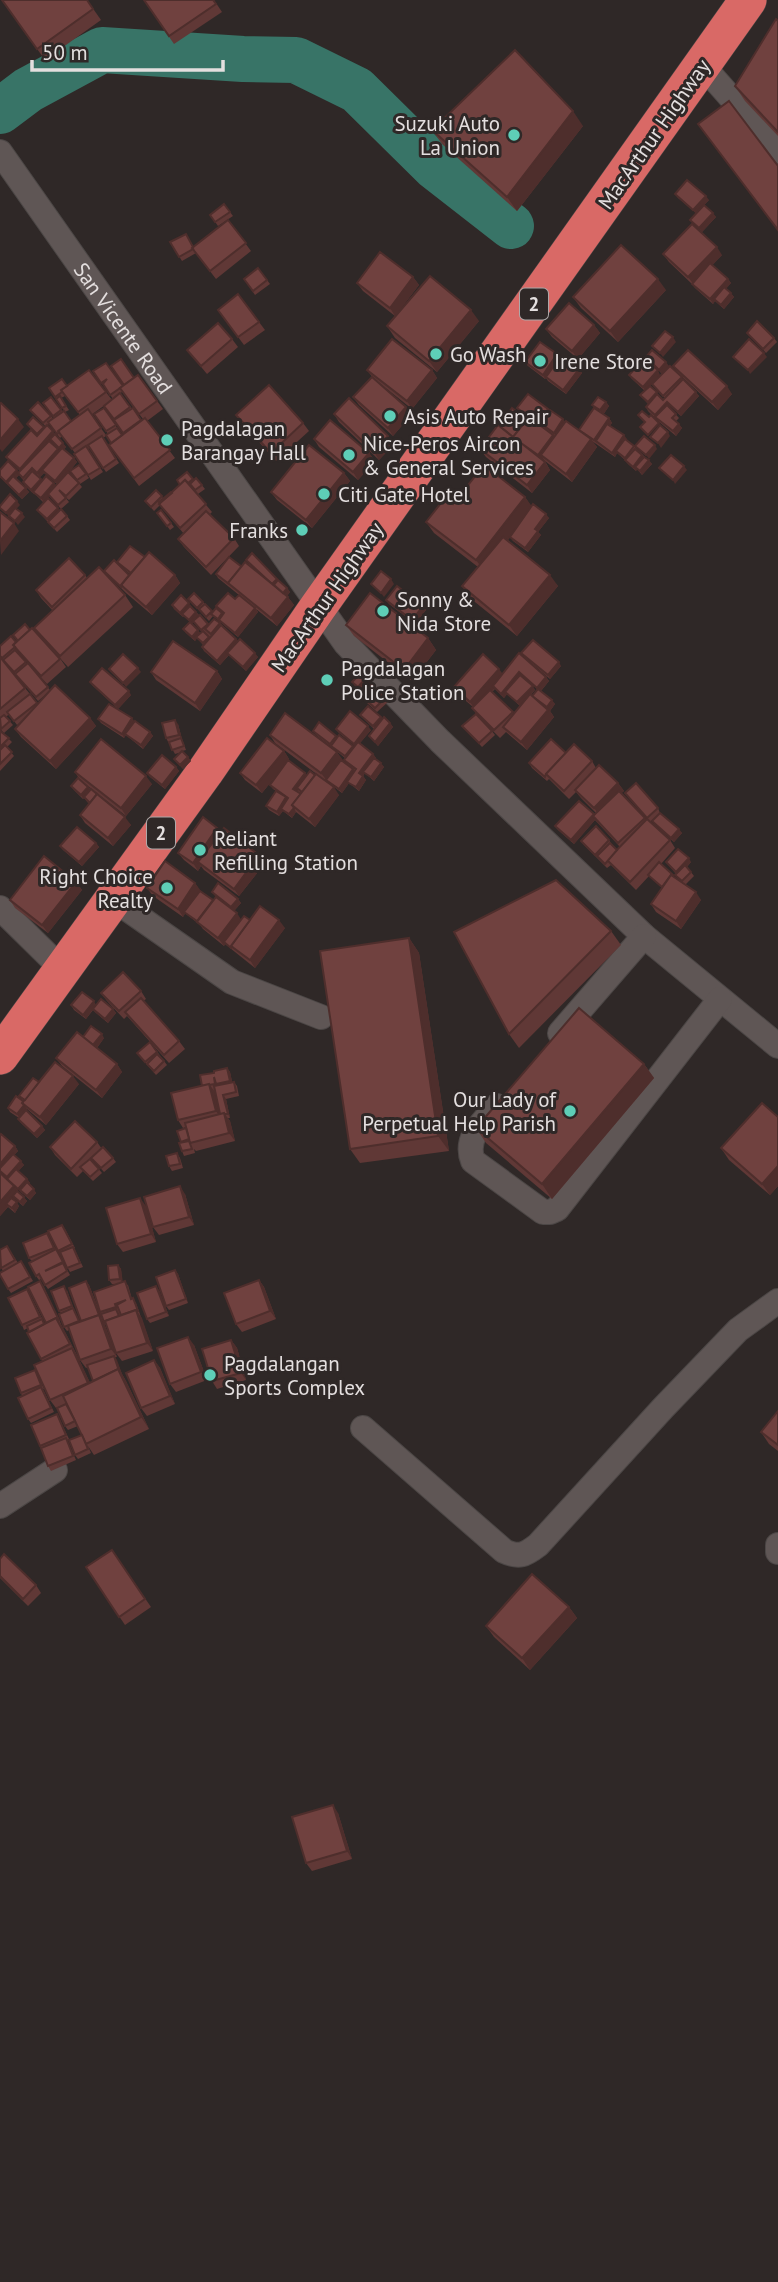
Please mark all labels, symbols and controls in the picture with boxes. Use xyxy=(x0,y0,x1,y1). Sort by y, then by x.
scale bar xyxy=(32,28,222,72)
text: 50 m xyxy=(42,39,88,66)
street label: MacArthur Highway xyxy=(592,53,716,214)
place label: Suzuki Auto La Union xyxy=(394,110,500,161)
marker: Suzuki Auto La Union xyxy=(506,127,522,143)
street label: San Vicente Road xyxy=(68,257,179,399)
road number: 2 xyxy=(520,288,548,320)
place label: Go Wash xyxy=(450,341,527,368)
marker: Go Wash xyxy=(428,346,444,362)
place label: Irene Store xyxy=(554,348,653,375)
marker: Irene Store xyxy=(532,353,548,369)
place label: Asis Auto Repair xyxy=(404,403,549,430)
marker: Asis Auto Repair xyxy=(382,408,398,424)
place label: Pagdalagan Barangay Hall xyxy=(181,415,306,466)
place label: Nice-Peros Aircon & General Services xyxy=(363,430,534,481)
marker: Pagdalagan Barangay Hall xyxy=(159,432,175,448)
marker: Nice-Peros Aircon & General Services xyxy=(341,447,357,463)
place label: Citi Gate Hotel xyxy=(338,481,469,508)
marker: Citi Gate Hotel xyxy=(316,486,332,502)
street label: MacArthur Highway xyxy=(265,516,389,677)
place label: Franks xyxy=(229,517,288,544)
marker: Franks xyxy=(294,522,310,538)
place label: Sonny & Nida Store xyxy=(397,586,491,637)
marker: Sonny & Nida Store xyxy=(375,603,391,619)
place label: Pagdalagan Police Station xyxy=(341,655,464,706)
marker: Pagdalagan Police Station xyxy=(319,672,335,688)
road number: 2 xyxy=(147,818,175,848)
place label: Reliant Refilling Station xyxy=(214,825,358,876)
marker: Reliant Refilling Station xyxy=(192,842,208,858)
place label: Right Choice Realty xyxy=(39,863,153,914)
marker: Right Choice Realty xyxy=(159,880,175,896)
place label: Our Lady of Perpetual Help Parish xyxy=(362,1086,557,1137)
marker: Our Lady of Perpetual Help Parish xyxy=(562,1103,578,1119)
place label: Pagdalangan Sports Complex xyxy=(224,1350,365,1401)
marker: Pagdalangan Sports Complex xyxy=(202,1367,218,1383)

